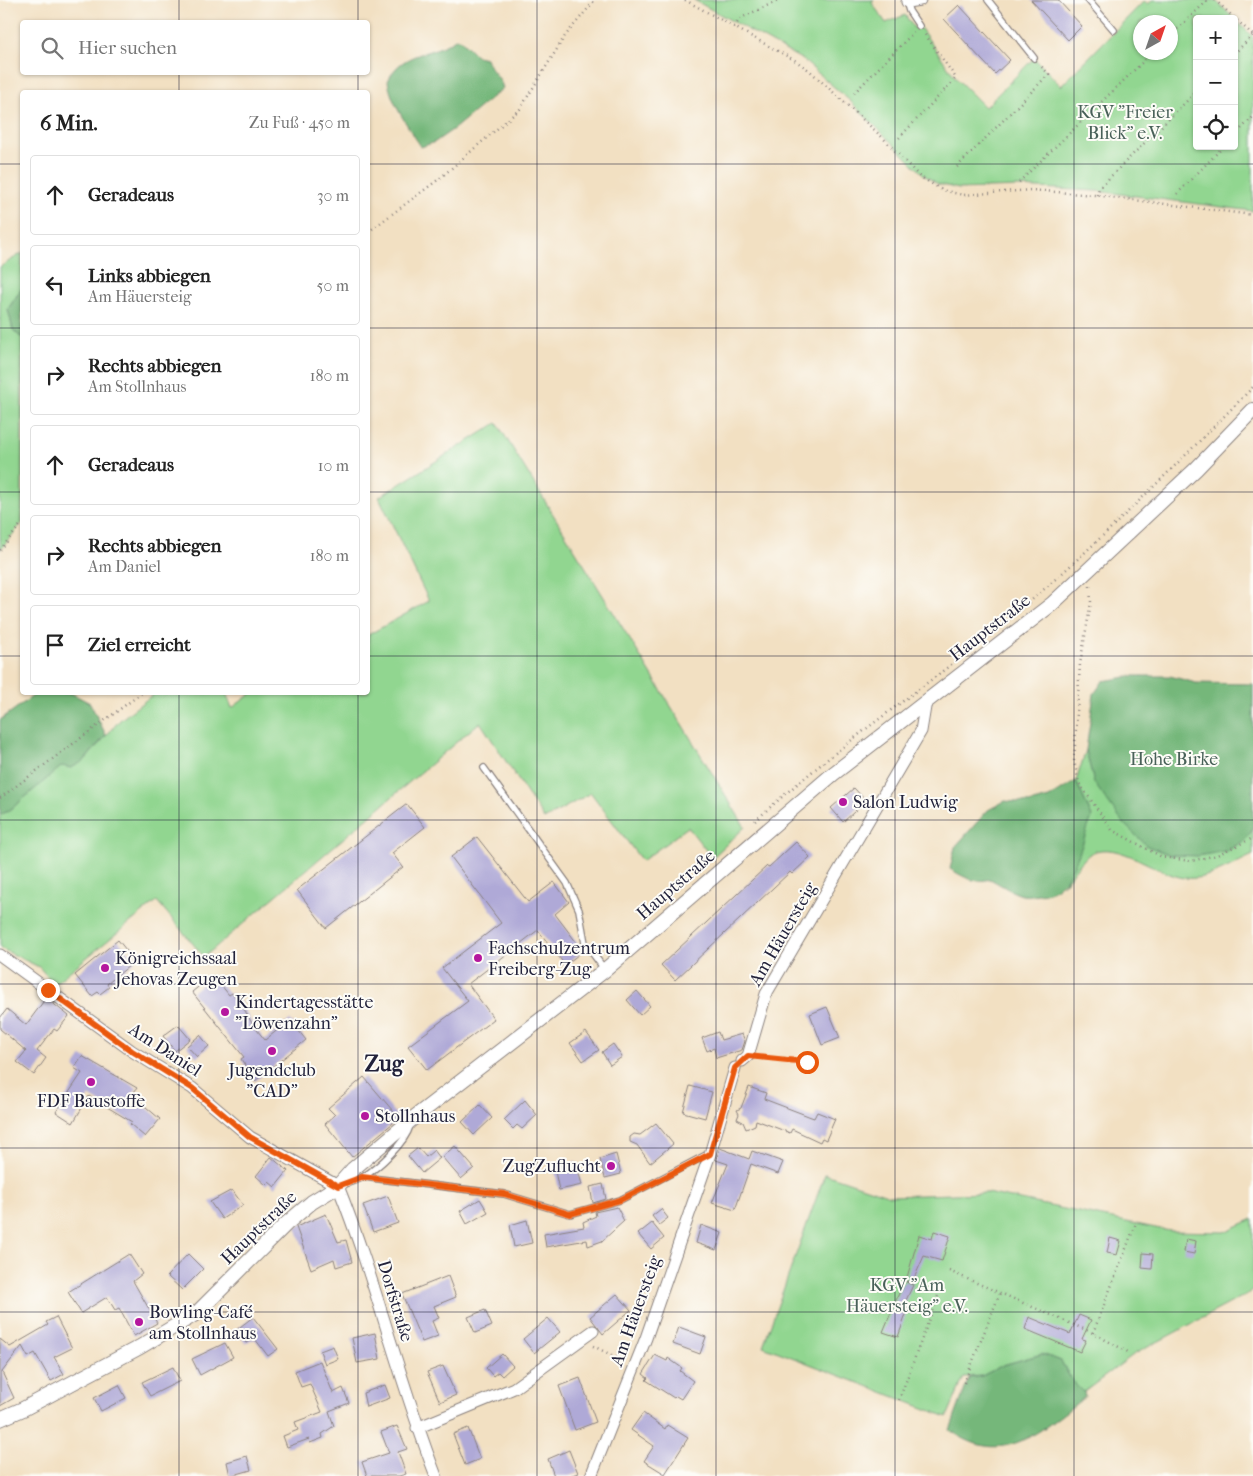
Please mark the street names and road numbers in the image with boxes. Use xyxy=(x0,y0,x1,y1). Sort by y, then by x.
street label: Hauptstraße xyxy=(945,590,1035,666)
street label: Hauptstraße xyxy=(633,845,719,925)
street label: Am Häuersteig xyxy=(744,878,821,991)
street label: Am Daniel xyxy=(124,1018,205,1081)
street label: Hauptstraße xyxy=(217,1187,301,1269)
street label: Am Häuersteig xyxy=(606,1252,666,1370)
street label: Dorfstraße xyxy=(373,1258,417,1344)

